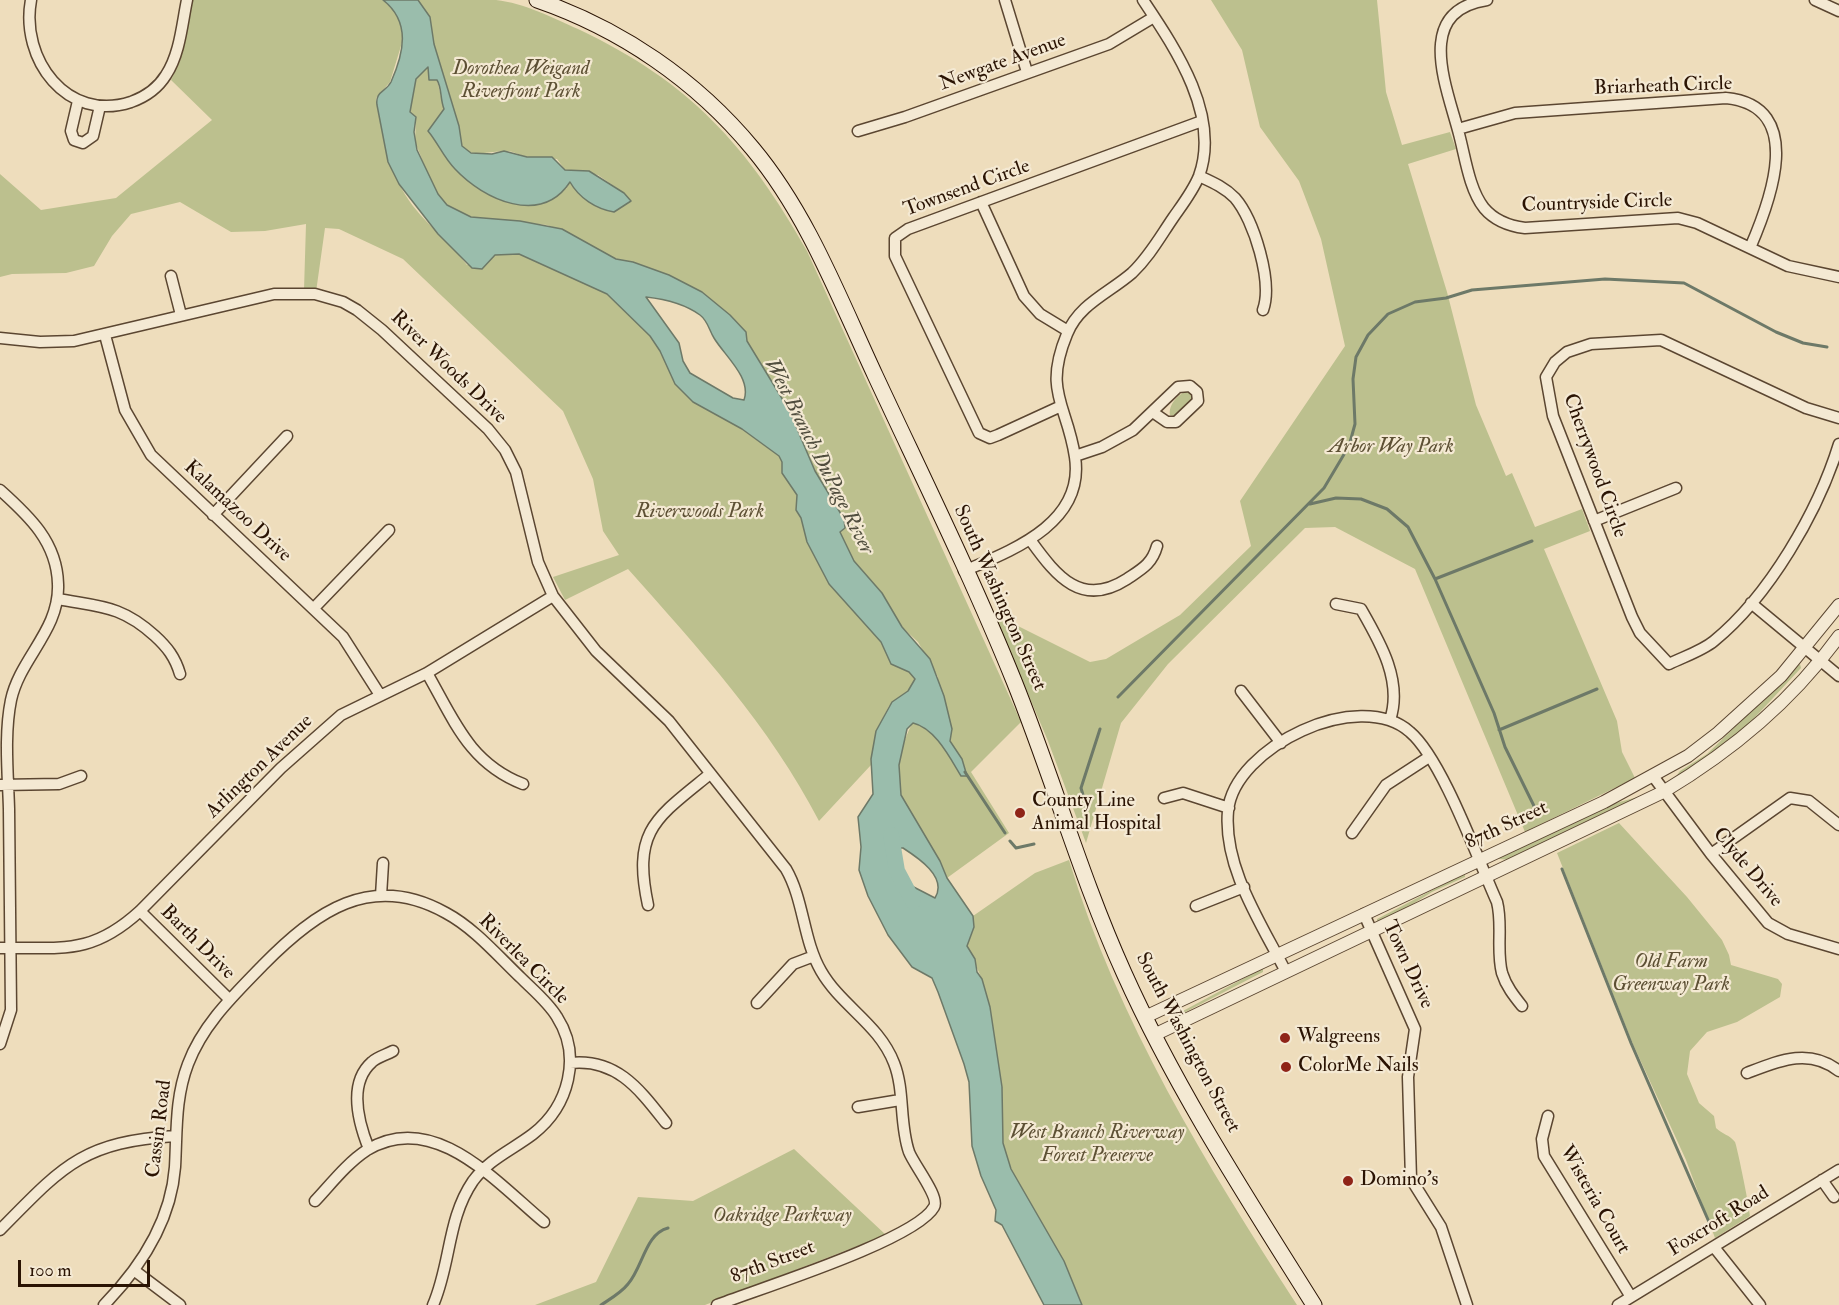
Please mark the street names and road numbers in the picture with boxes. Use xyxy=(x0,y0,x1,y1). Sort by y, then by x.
street label: Newgate Avenue xyxy=(936,29,1070,97)
street label: Briarheath Circle xyxy=(1593,73,1733,101)
street label: Townsend Circle xyxy=(901,155,1033,223)
street label: Countryside Circle xyxy=(1521,189,1673,219)
street label: River Woods Drive xyxy=(385,306,511,430)
street label: Cherrywood Circle xyxy=(1557,391,1631,541)
street label: Kalamazoo Drive xyxy=(178,456,296,568)
street label: South Washington Street xyxy=(947,502,1051,694)
street label: Arlington Avenue xyxy=(202,710,318,824)
street label: 87th Street xyxy=(1462,797,1552,855)
street label: Clyde Drive xyxy=(1707,823,1787,913)
street label: Barth Drive xyxy=(155,901,239,985)
street label: Riverlea Circle xyxy=(473,910,573,1010)
street label: Town Drive xyxy=(1376,917,1438,1013)
street label: South Washington Street xyxy=(1129,949,1245,1137)
street label: Cassin Road xyxy=(142,1079,178,1179)
street label: Wisteria Court xyxy=(1553,1142,1635,1258)
street label: Foxcroft Road xyxy=(1664,1182,1774,1262)
street label: 87th Street xyxy=(728,1236,818,1290)

